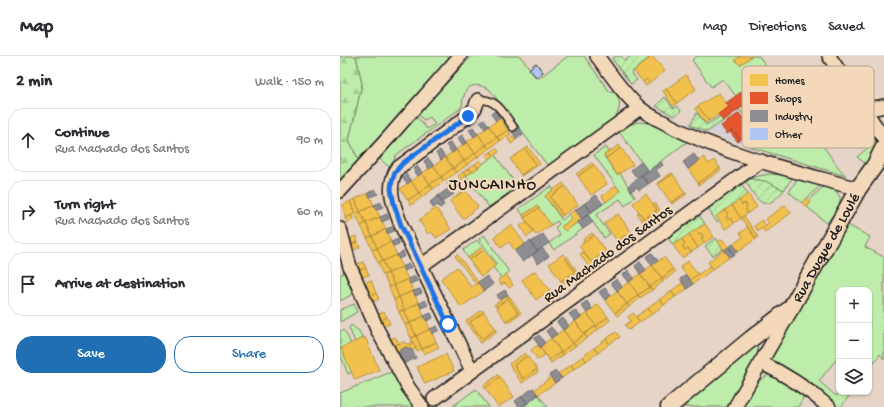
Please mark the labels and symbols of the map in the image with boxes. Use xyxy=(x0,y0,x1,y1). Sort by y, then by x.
legend xyxy=(742,66,874,148)
text: Homes xyxy=(775,76,805,88)
text: Shops xyxy=(775,94,802,106)
route end xyxy=(459,107,477,125)
text: Industry xyxy=(775,112,813,124)
text: Other xyxy=(775,130,803,142)
district label: JUNCAINHO xyxy=(449,177,537,196)
street label: Rua Duque de Loulé xyxy=(789,190,865,306)
street label: Rua Machado dos Santos xyxy=(540,202,676,307)
route start xyxy=(439,315,457,333)

